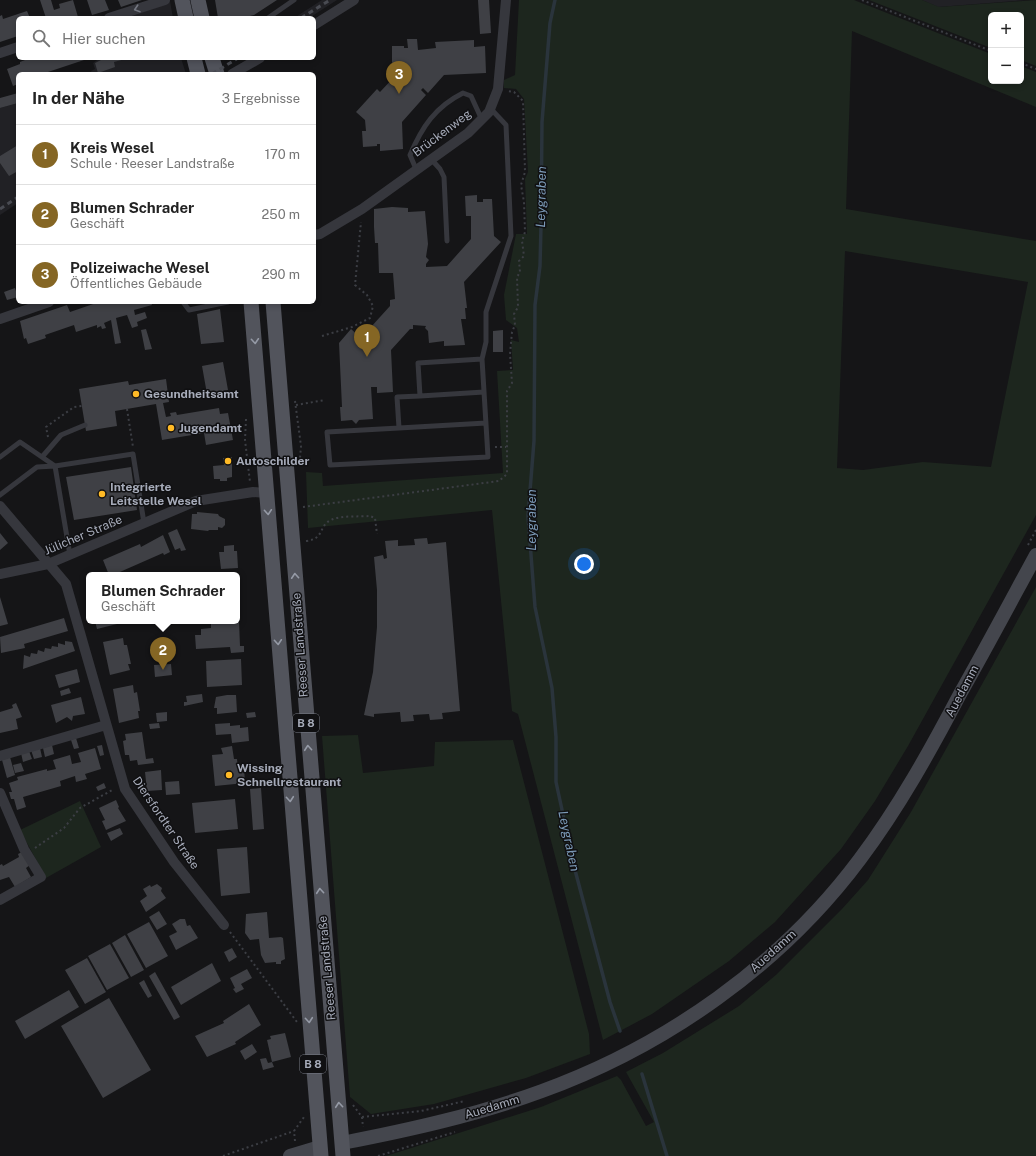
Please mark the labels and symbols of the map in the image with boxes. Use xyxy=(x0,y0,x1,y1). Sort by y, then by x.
one-way arrow xyxy=(133,4,140,13)
pin: 3 xyxy=(386,61,412,94)
street label: Brückenweg xyxy=(410,106,474,160)
water label: Leygraben xyxy=(533,166,549,228)
pin: 1 xyxy=(354,324,380,357)
one-way arrow xyxy=(250,338,259,344)
place label: Gesundheitsamt xyxy=(144,387,239,401)
marker: Gesundheitsamt xyxy=(131,389,141,399)
place label: Jugendamt xyxy=(179,421,242,435)
marker: Jugendamt xyxy=(166,423,176,433)
place label: Autoschilder xyxy=(236,454,309,468)
marker: Autoschilder xyxy=(223,456,233,466)
place label: Integrierte Leitstelle Wesel xyxy=(110,480,202,508)
marker: Integrierte Leitstelle Wesel xyxy=(97,489,107,499)
water label: Leygraben xyxy=(524,489,539,551)
one-way arrow xyxy=(263,509,272,515)
street label: Jülicher Straße xyxy=(42,512,124,558)
your location xyxy=(574,554,594,574)
one-way arrow xyxy=(290,573,299,579)
street label: Reeser Landstraße xyxy=(289,592,311,698)
pin: 2 xyxy=(150,637,176,670)
one-way arrow xyxy=(273,639,282,645)
street label: Auedamm xyxy=(942,663,982,719)
road number: B 8 xyxy=(293,714,319,732)
one-way arrow xyxy=(304,745,313,751)
place label: Wissing Schnellrestaurant xyxy=(237,761,341,789)
marker: Wissing Schnellrestaurant xyxy=(224,770,234,780)
street label: Diersfordter Straße xyxy=(130,774,202,872)
one-way arrow xyxy=(286,796,295,802)
water label: Leygraben xyxy=(555,809,583,873)
one-way arrow xyxy=(316,888,325,894)
street label: Reeser Landstraße xyxy=(315,915,339,1021)
street label: Auedamm xyxy=(747,927,799,975)
one-way arrow xyxy=(305,1017,314,1023)
road number: B 8 xyxy=(300,1055,326,1073)
street label: Auedamm xyxy=(463,1092,521,1122)
one-way arrow xyxy=(334,1102,343,1108)

